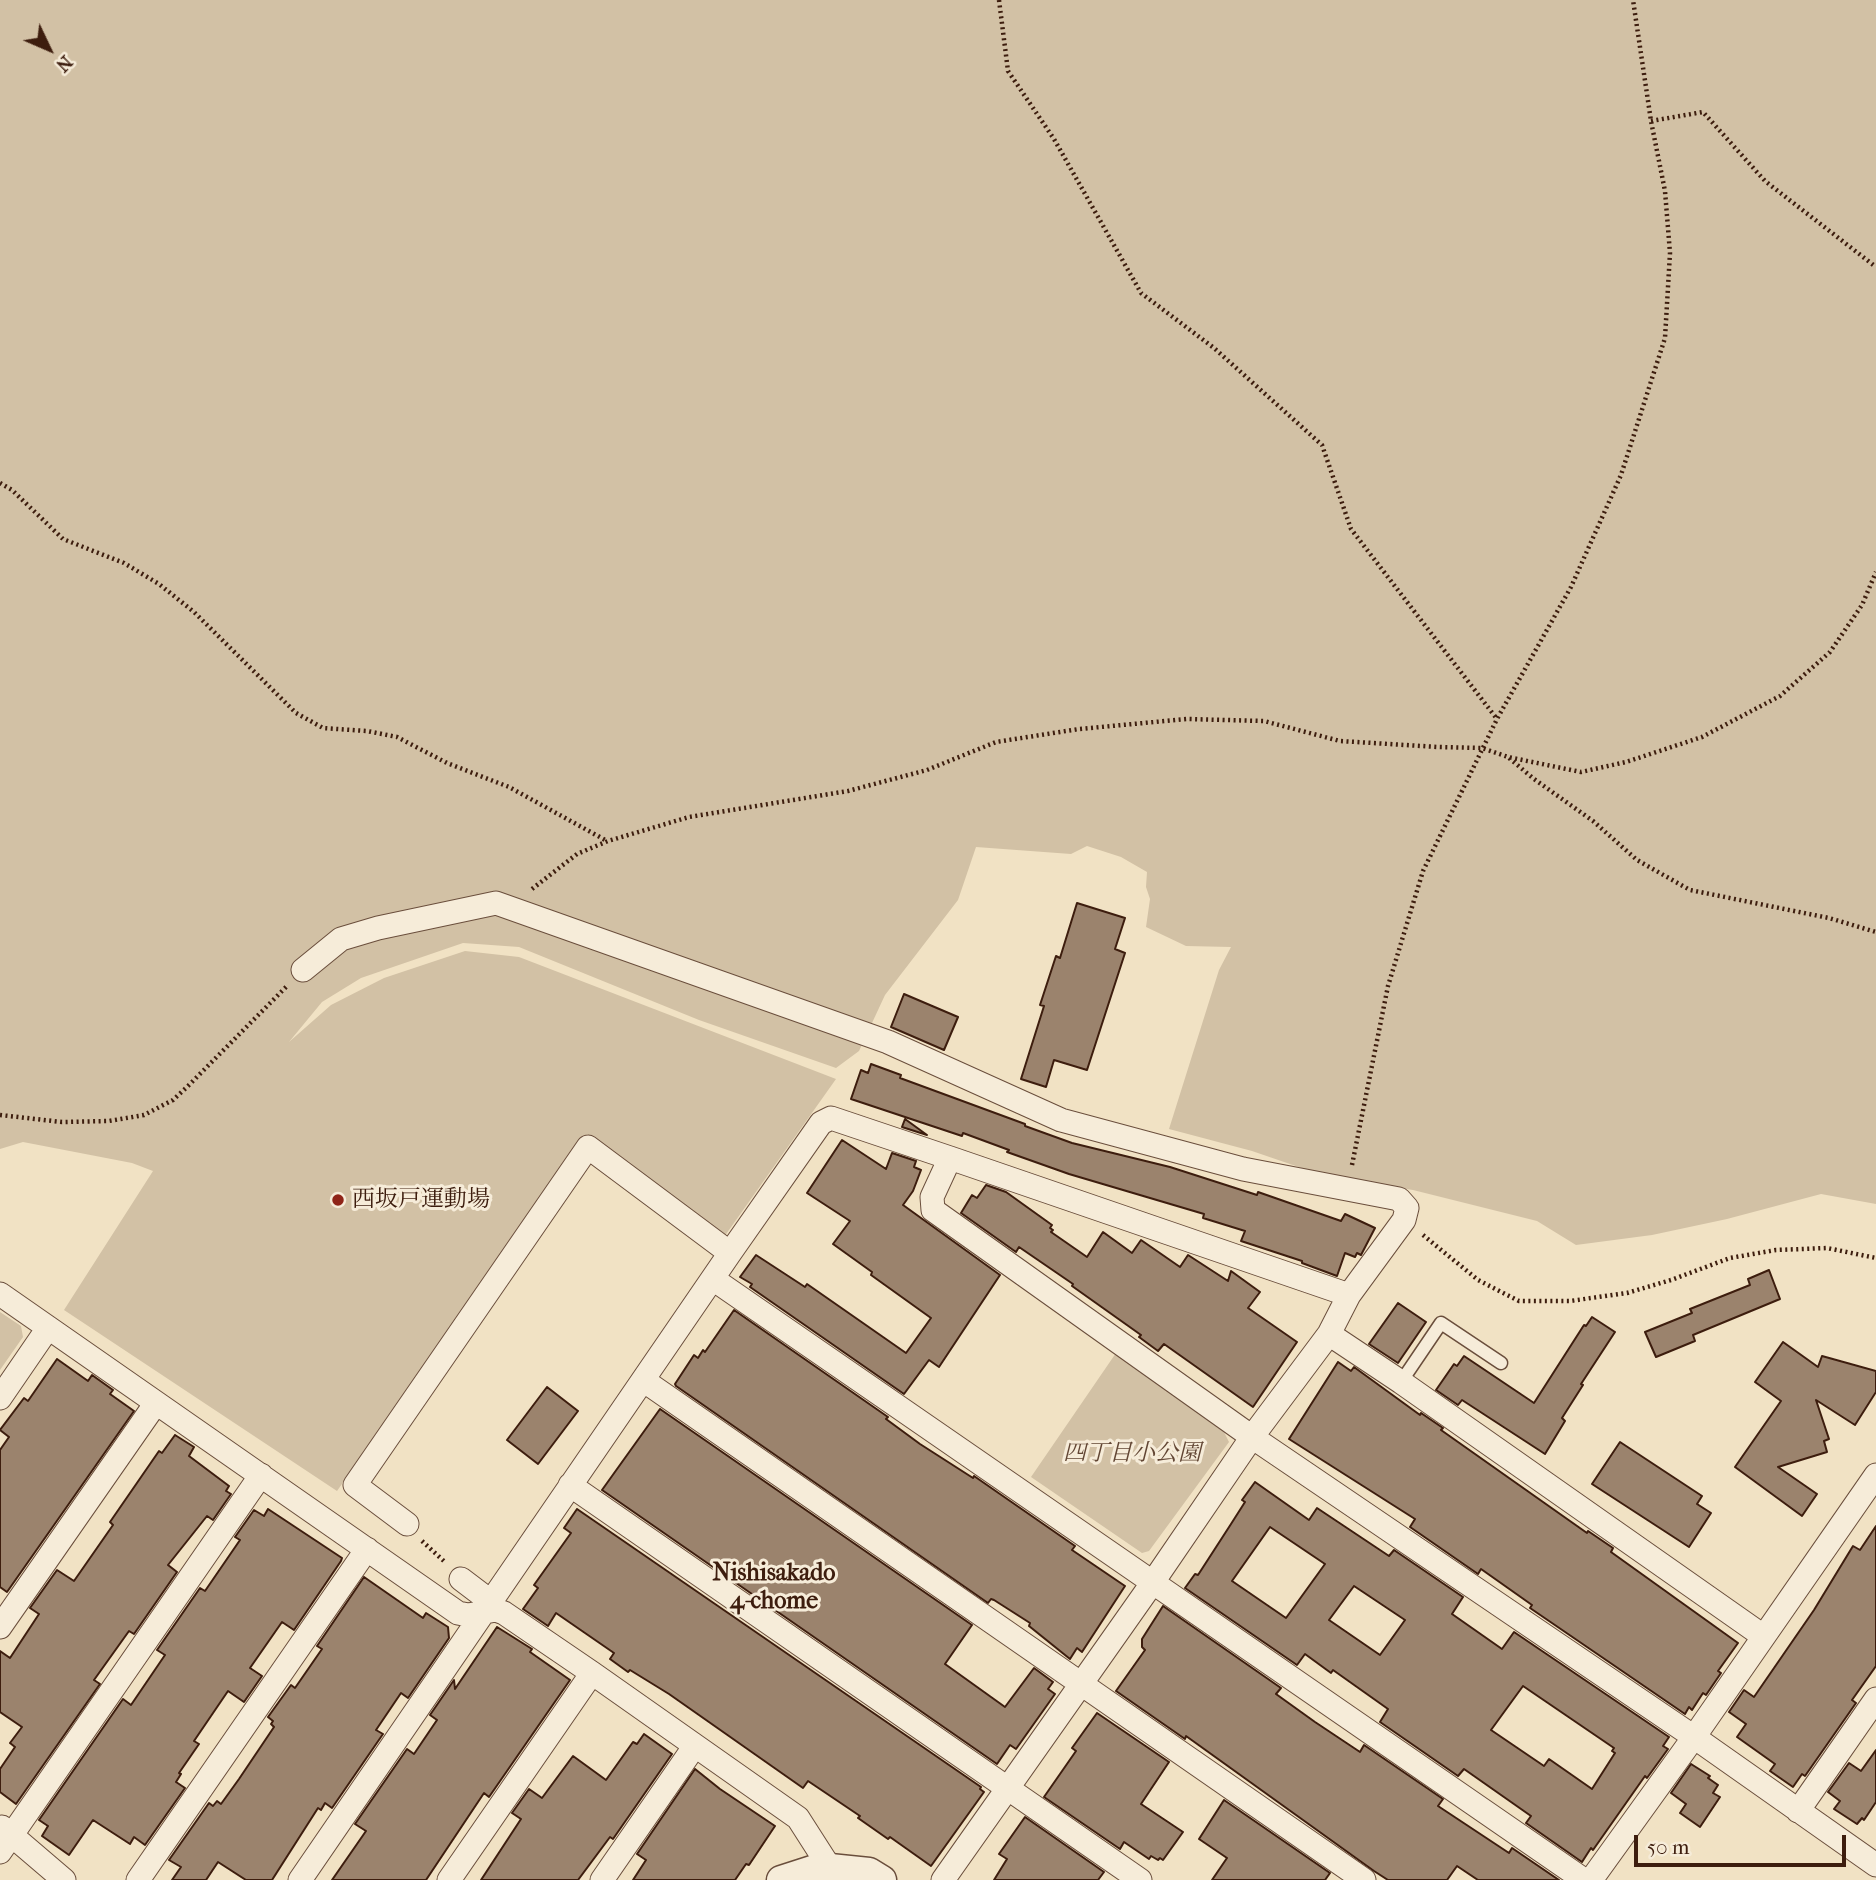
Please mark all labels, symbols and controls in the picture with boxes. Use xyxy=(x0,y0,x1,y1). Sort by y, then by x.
north arrow xyxy=(14,14,84,84)
text: N xyxy=(51,51,77,76)
place label: 西坂戸運動場 xyxy=(352,1186,490,1214)
marker: 西坂戸運動場 xyxy=(330,1192,346,1208)
park label: 四丁目小公園 xyxy=(1063,1440,1201,1468)
district label: Nishisakado 4-chome xyxy=(713,1560,835,1616)
scale bar xyxy=(1638,1820,1850,1864)
text: 50 m xyxy=(1647,1835,1690,1859)

